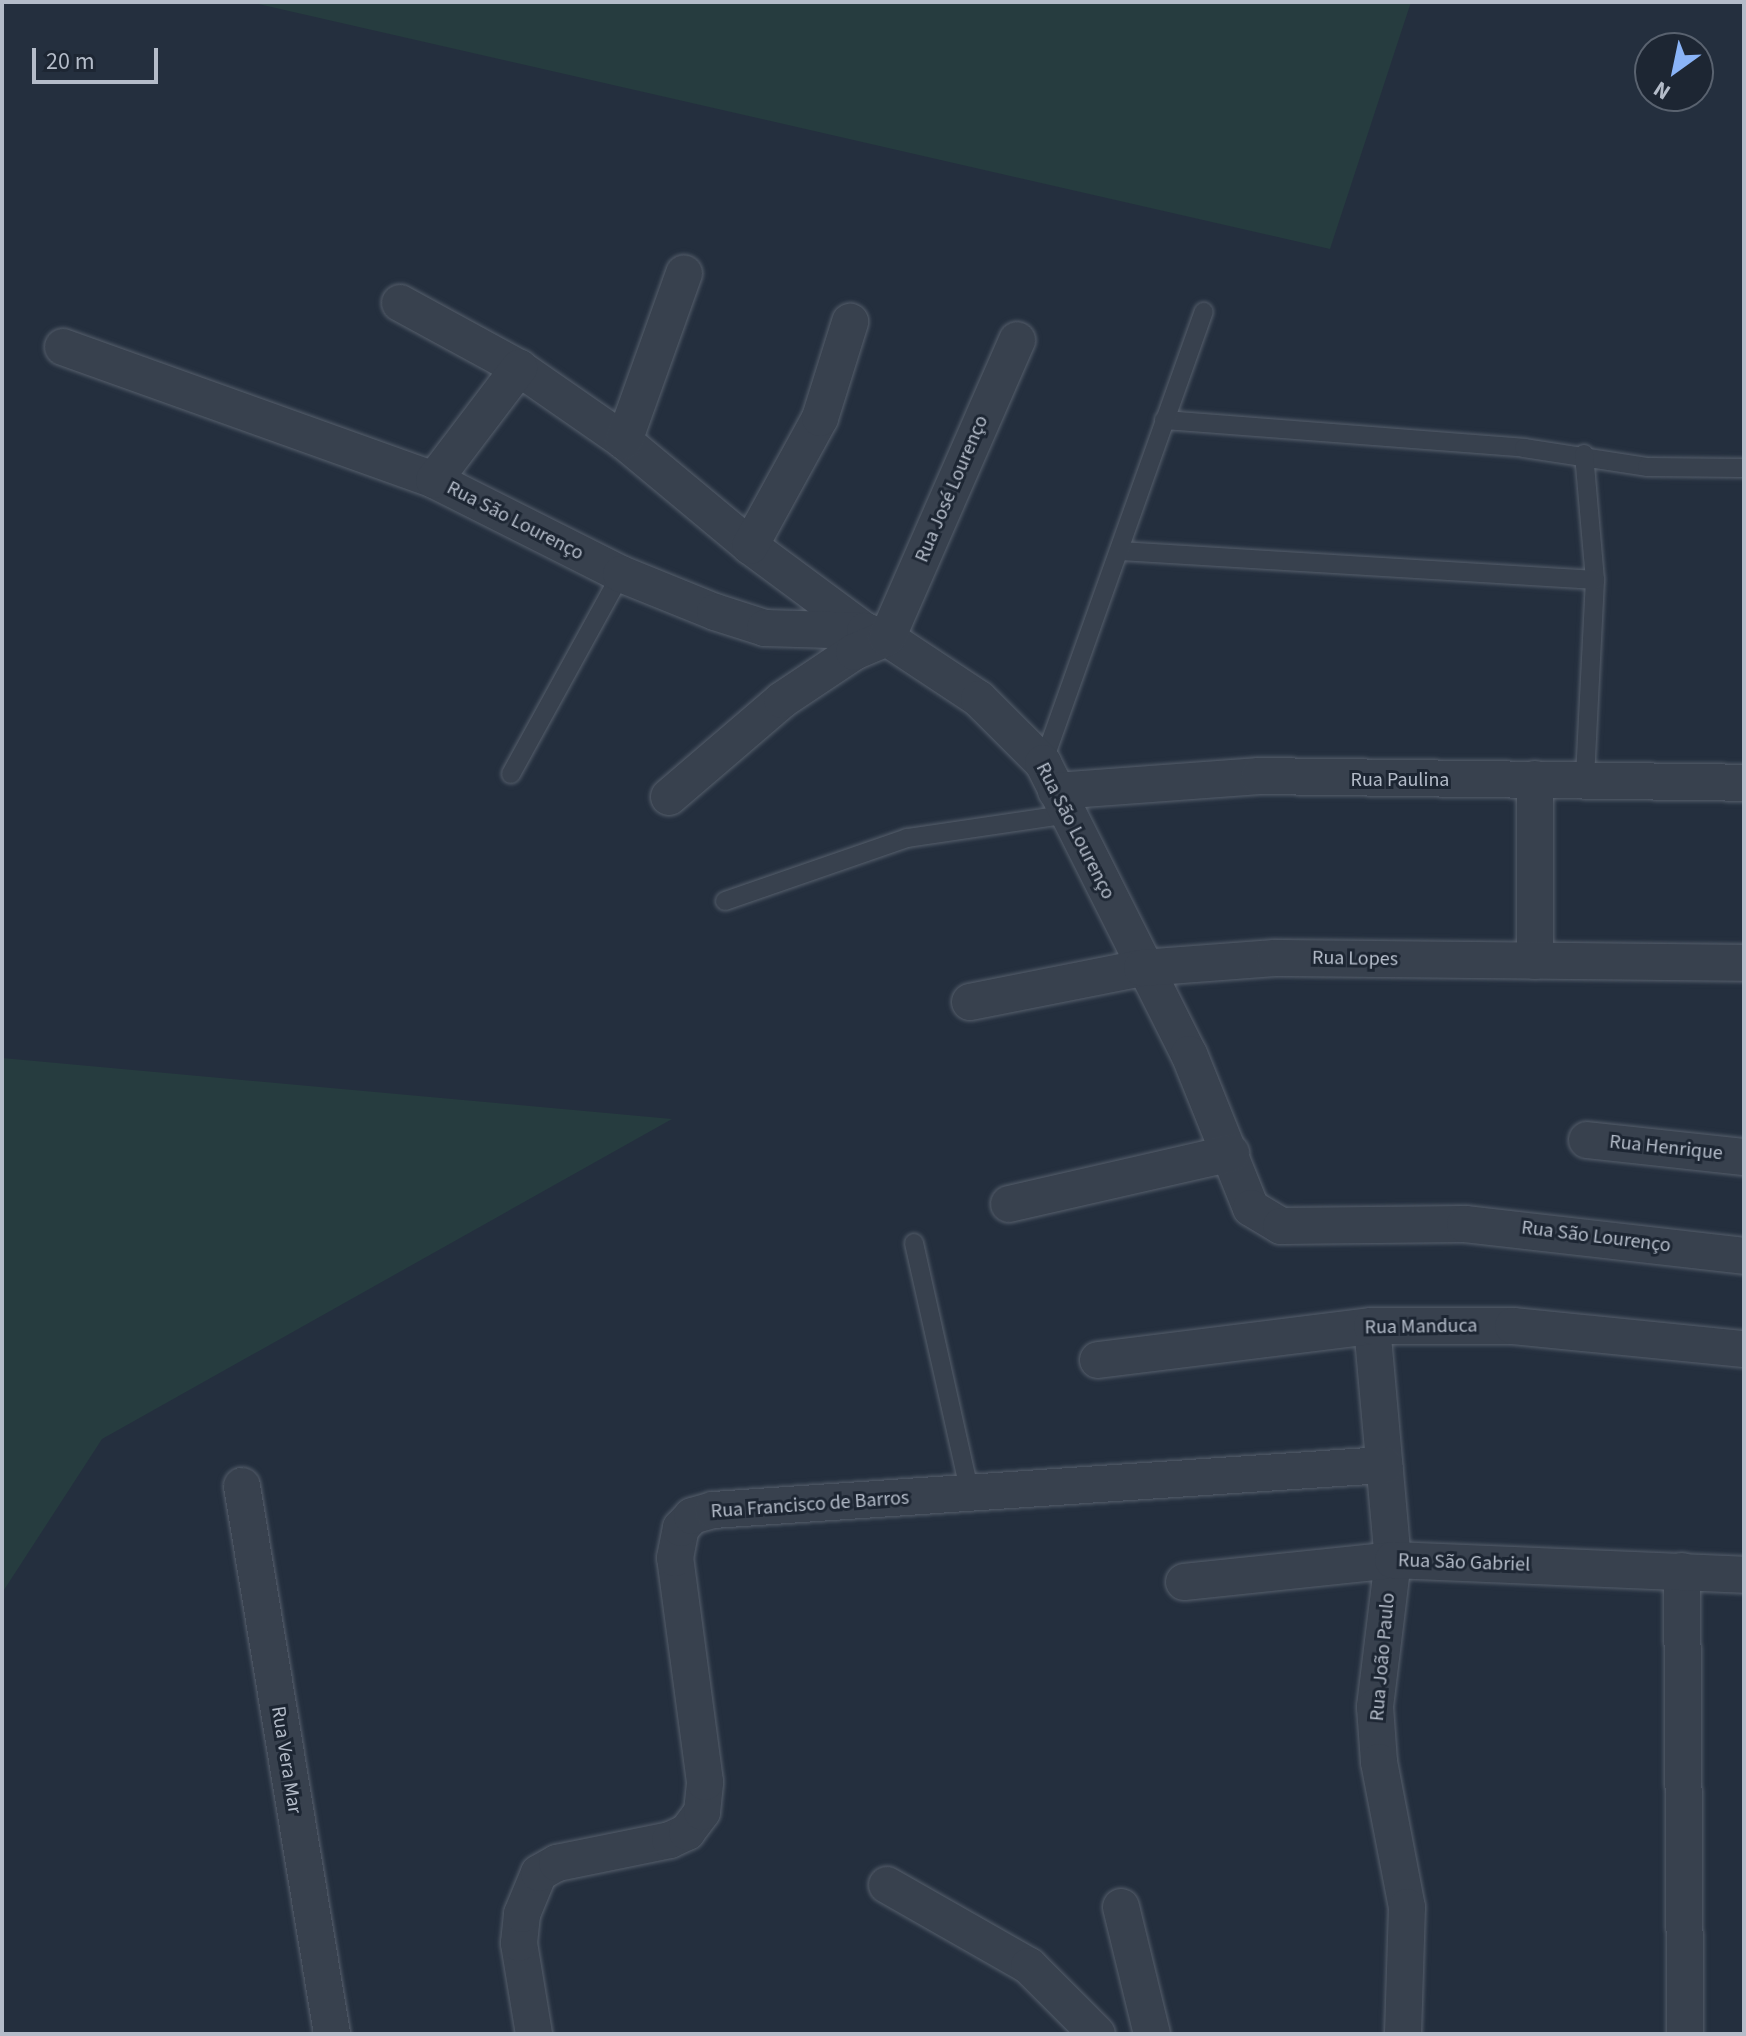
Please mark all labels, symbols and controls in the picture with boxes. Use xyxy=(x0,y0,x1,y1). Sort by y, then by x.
scale bar xyxy=(36,32,162,82)
north arrow xyxy=(1634,32,1714,112)
text: 20 m xyxy=(46,44,95,79)
text: N xyxy=(1647,73,1677,108)
street label: Rua José Lourenço xyxy=(910,412,994,566)
street label: Rua São Lourenço xyxy=(443,476,587,566)
street label: Rua São Lourenço xyxy=(1030,759,1120,903)
street label: Rua Paulina xyxy=(1351,768,1449,792)
street label: Rua Lopes xyxy=(1312,946,1398,972)
street label: Rua Henrique xyxy=(1608,1130,1724,1166)
street label: Rua São Lourenço xyxy=(1520,1216,1672,1258)
street label: Rua Manduca xyxy=(1364,1314,1478,1340)
street label: Rua Francisco de Barros xyxy=(710,1486,910,1524)
street label: Rua São Gabriel xyxy=(1397,1549,1531,1577)
street label: Rua João Paulo xyxy=(1365,1592,1401,1722)
street label: Rua Vera Mar xyxy=(266,1705,306,1815)

